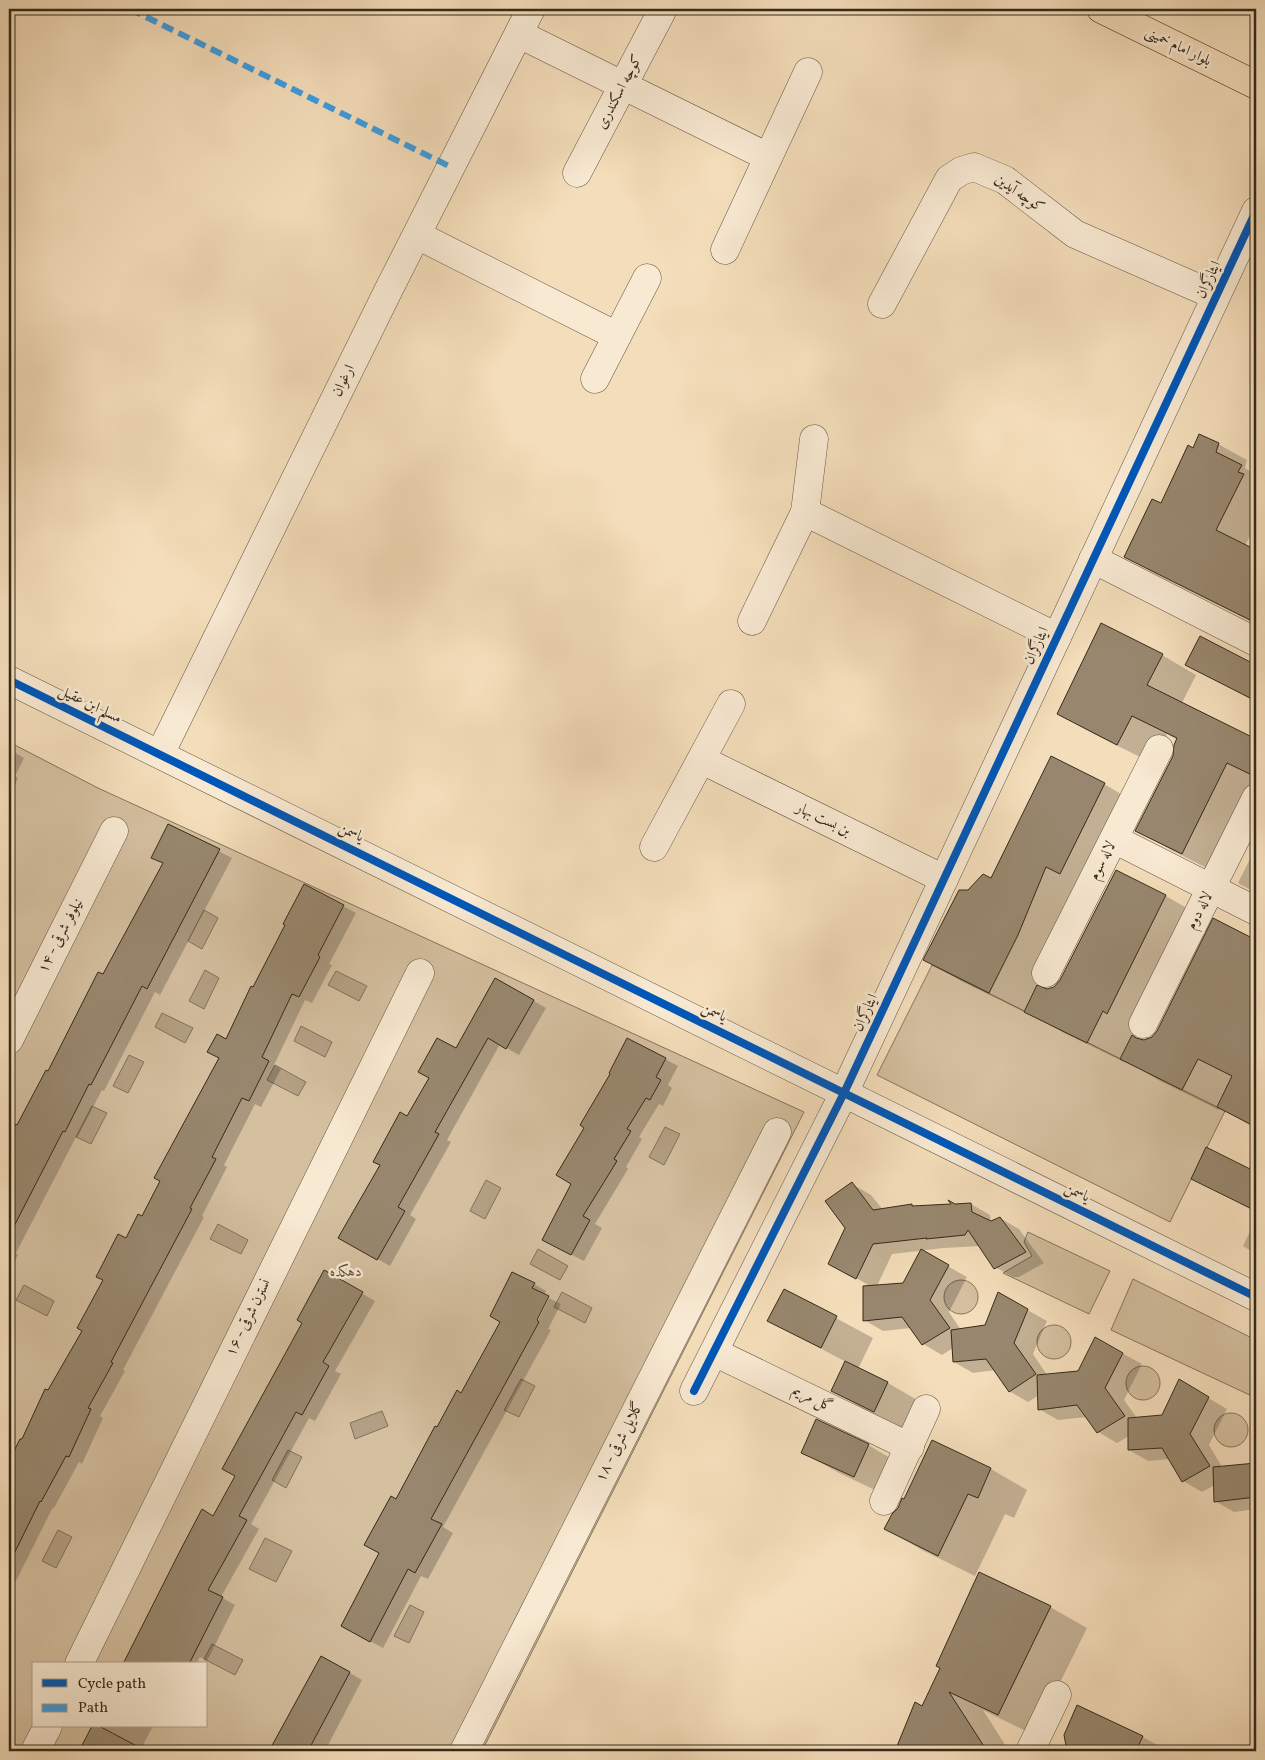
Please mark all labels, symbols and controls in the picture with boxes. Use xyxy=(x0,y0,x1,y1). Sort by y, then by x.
street label: بلوار امام خمینی xyxy=(1141,22,1215,73)
street label: کوچه اسکندری xyxy=(592,51,648,133)
street label: کوچه آیدین xyxy=(990,170,1048,218)
street label: ایثارگران xyxy=(1190,257,1227,302)
street label: ارغوان xyxy=(327,361,361,401)
street label: ایثارگران xyxy=(1018,623,1055,668)
street label: مسلم ابن عقیل xyxy=(53,681,125,732)
street label: بن بست بهار xyxy=(790,797,854,842)
street label: یاسمن xyxy=(335,818,368,849)
street label: لاله سوم xyxy=(1084,838,1123,885)
street label: لاله دوم xyxy=(1181,888,1219,934)
street label: نیلوفر شرقی - ۱۴ xyxy=(33,895,89,977)
street label: ایثارگران xyxy=(847,990,884,1035)
street label: یاسمن xyxy=(698,998,731,1029)
street label: یاسمن xyxy=(1061,1178,1094,1209)
park label: دهکده xyxy=(330,1262,362,1283)
street label: نسترن شرقی - ۱۶ xyxy=(221,1276,277,1360)
street label: گل مریم xyxy=(787,1380,836,1419)
street label: گلایل شرقی - ۱۸ xyxy=(591,1398,649,1486)
legend xyxy=(32,1662,208,1728)
text: Cycle path xyxy=(78,1674,146,1695)
text: Path xyxy=(78,1698,108,1719)

